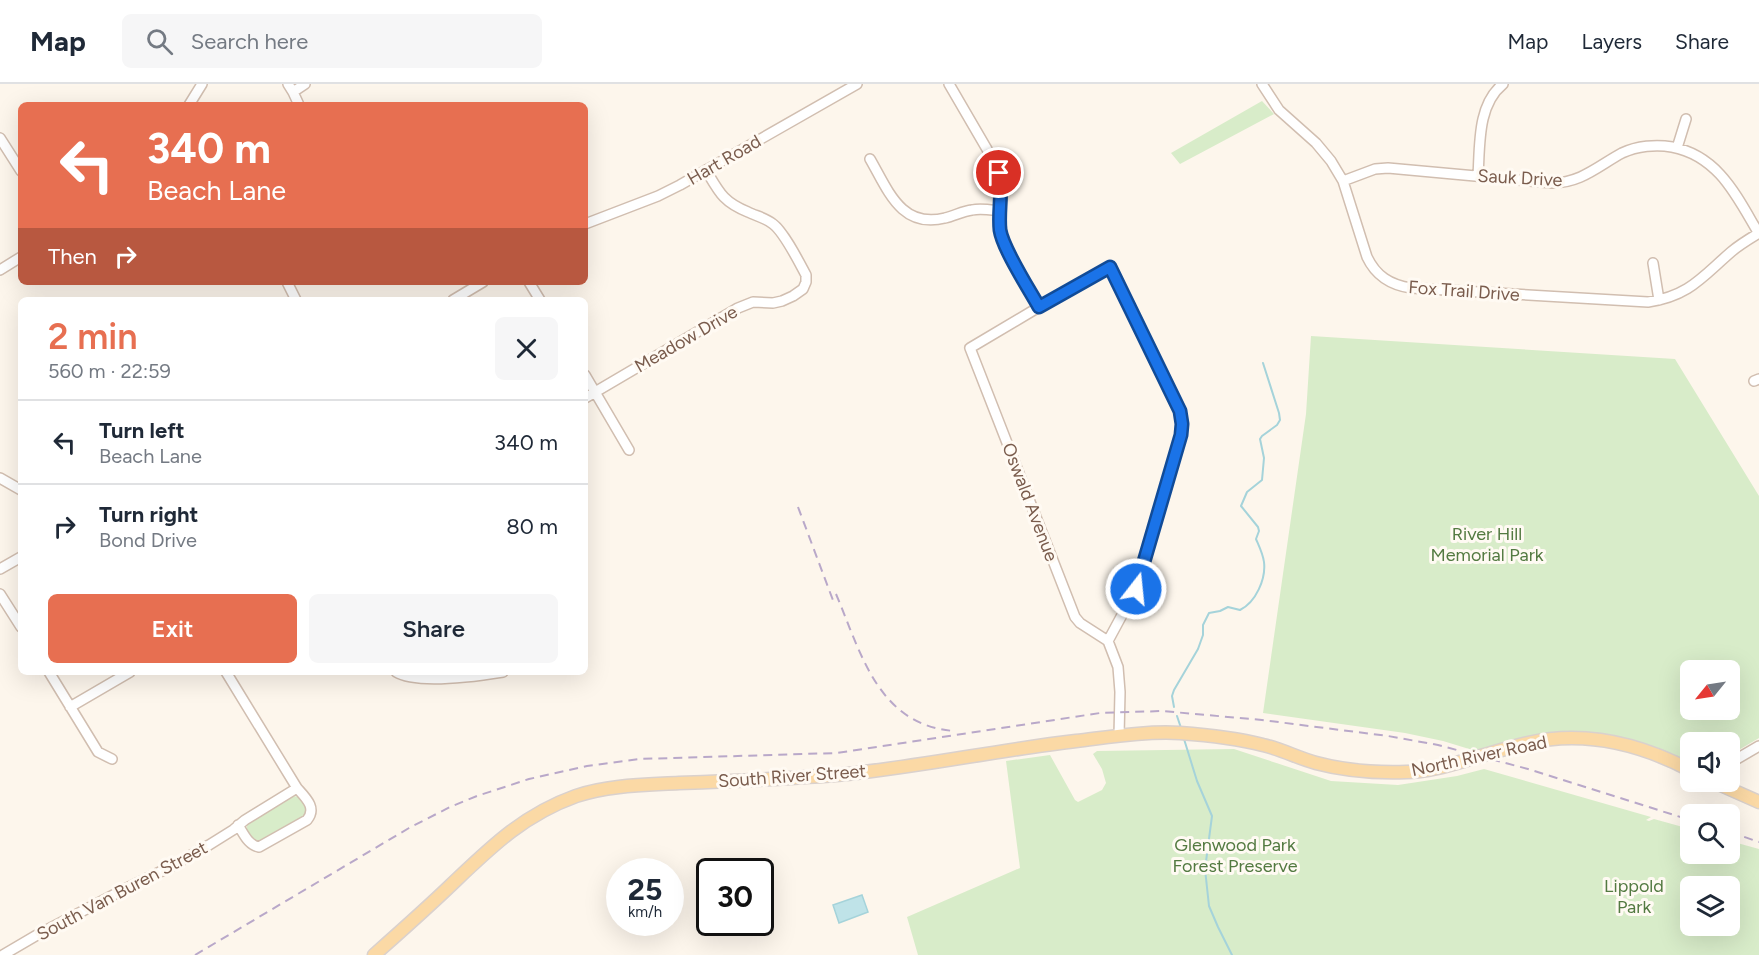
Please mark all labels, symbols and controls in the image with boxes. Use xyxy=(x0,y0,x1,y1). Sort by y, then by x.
search box xyxy=(122,14,542,68)
text: Map xyxy=(30,24,86,58)
icon: search xyxy=(143,25,176,58)
text: Search here xyxy=(191,28,308,55)
text: Map xyxy=(1508,29,1548,54)
text: Layers xyxy=(1581,29,1642,54)
text: Share xyxy=(1675,29,1729,54)
text: 340 m xyxy=(147,123,271,174)
icon: left xyxy=(48,126,126,204)
street label: Hart Road xyxy=(683,130,765,190)
pin xyxy=(973,147,1024,198)
icon: arrive xyxy=(982,156,1015,189)
street label: Sauk Drive xyxy=(1477,165,1563,191)
text: Beach Lane xyxy=(147,174,286,207)
icon: right xyxy=(109,240,142,273)
text: Then xyxy=(48,243,97,270)
street label: Fox Trail Drive xyxy=(1408,276,1521,306)
street label: Meadow Drive xyxy=(631,301,742,377)
text: 2 min xyxy=(48,315,138,358)
button: close xyxy=(495,317,558,380)
text: 560 m · 22:59 xyxy=(48,359,171,383)
text: Turn left xyxy=(99,417,185,444)
icon: left xyxy=(48,426,81,459)
text: 340 m xyxy=(494,429,558,456)
street label: Oswald Avenue xyxy=(997,440,1063,565)
text: Beach Lane xyxy=(99,444,202,468)
text: Turn right xyxy=(99,501,198,528)
icon: right xyxy=(48,510,81,543)
text: 80 m xyxy=(506,513,558,540)
park label: River Hill Memorial Park xyxy=(1431,523,1544,566)
text: Bond Drive xyxy=(99,528,197,552)
position arrow xyxy=(1104,557,1168,621)
button: Exit xyxy=(48,594,297,663)
button: Share xyxy=(309,594,558,663)
north arrow xyxy=(1680,660,1740,720)
map controls xyxy=(1680,660,1740,936)
street label: North River Road xyxy=(1409,731,1549,781)
button: sound xyxy=(1680,732,1740,792)
street label: South River Street xyxy=(717,760,867,792)
button: search xyxy=(1680,804,1740,864)
park label: Glenwood Park Forest Preserve xyxy=(1172,834,1298,877)
street label: South Van Buren Street xyxy=(33,837,211,945)
speed limit sign: 30 xyxy=(696,858,774,936)
text: 25 xyxy=(628,871,662,908)
park label: Lippold Park xyxy=(1604,875,1664,918)
button: layers xyxy=(1680,876,1740,936)
text: km/h xyxy=(628,903,662,921)

